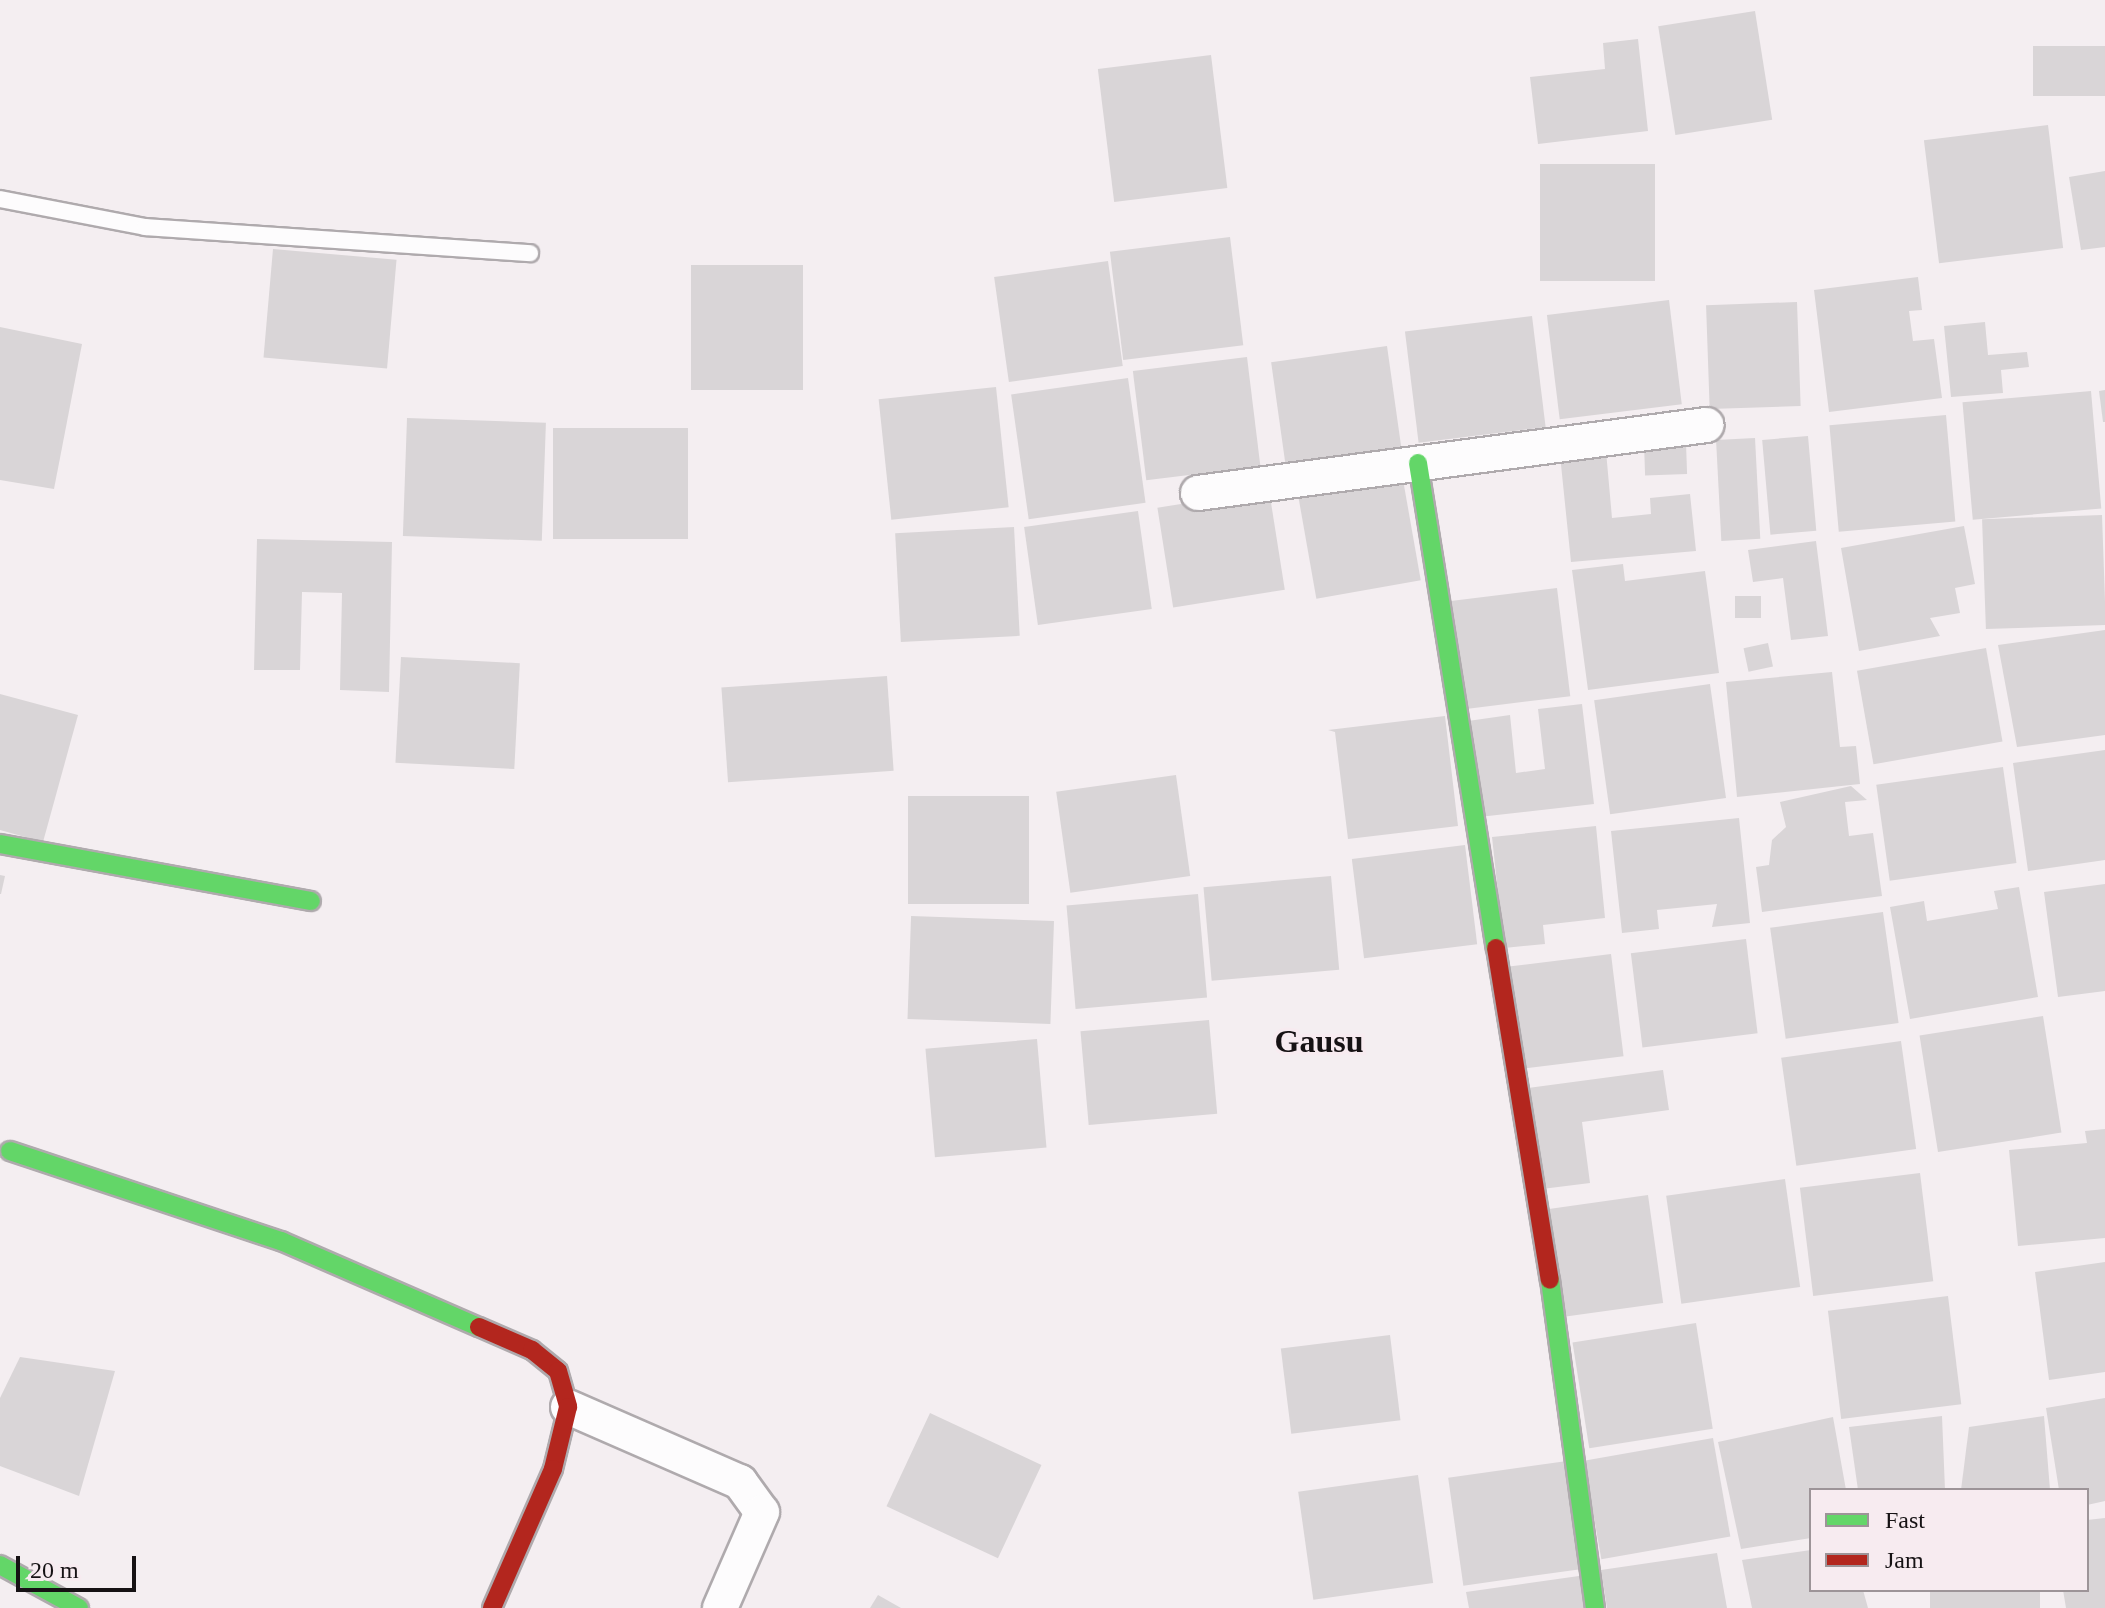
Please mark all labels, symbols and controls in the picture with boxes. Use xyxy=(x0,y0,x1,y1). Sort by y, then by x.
district label: Gausu xyxy=(1275,1022,1363,1060)
legend xyxy=(1809,1488,2089,1592)
text: Fast xyxy=(1885,1507,1925,1533)
scale bar xyxy=(20,1540,140,1590)
text: Jam xyxy=(1885,1547,1924,1573)
text: 20 m xyxy=(30,1557,79,1583)

